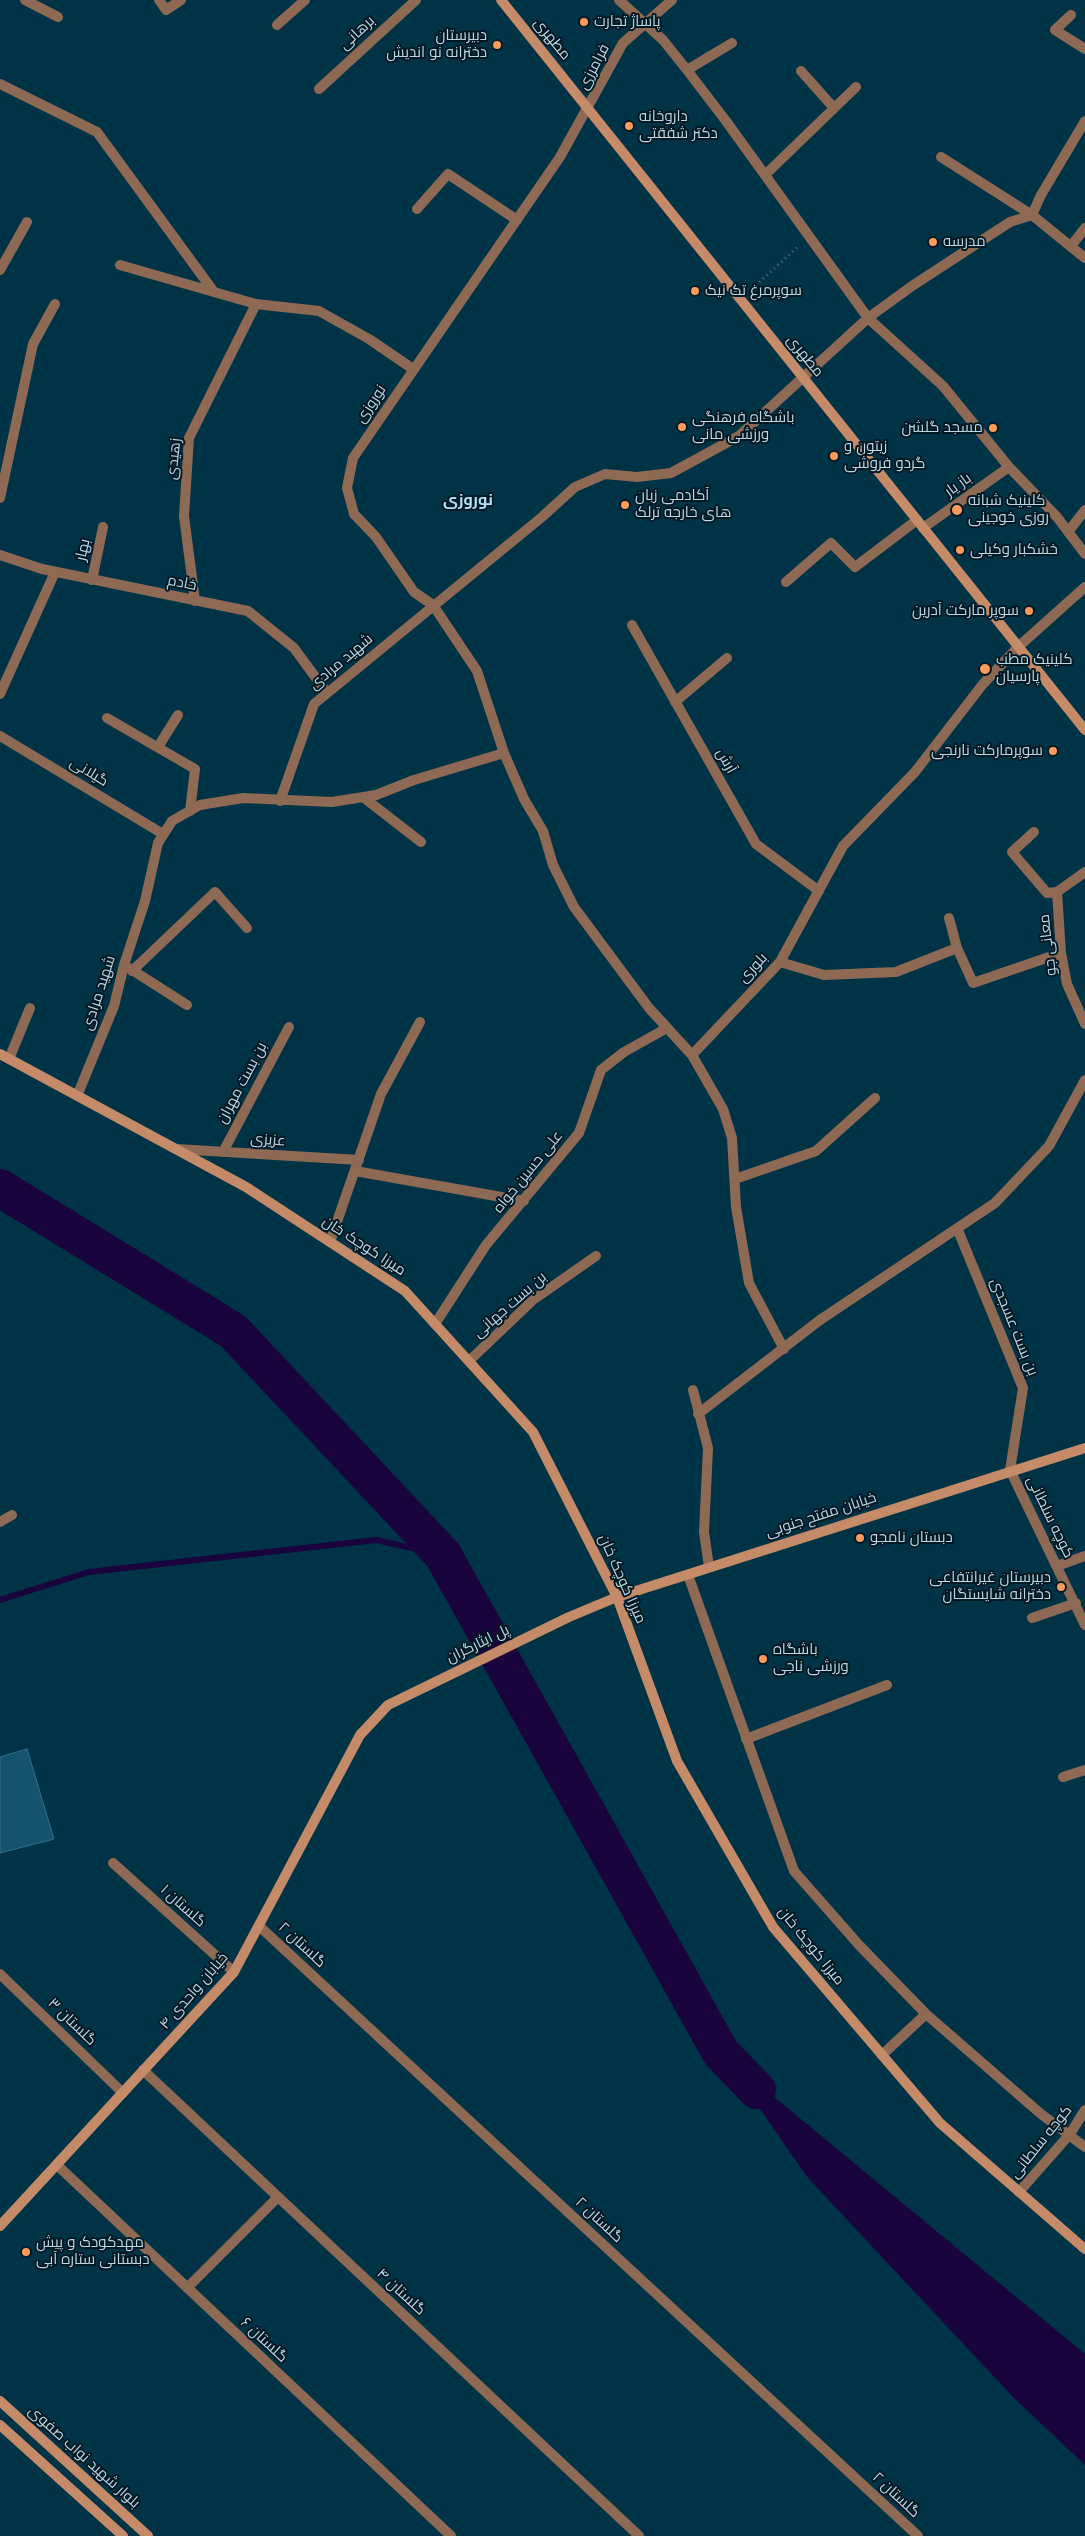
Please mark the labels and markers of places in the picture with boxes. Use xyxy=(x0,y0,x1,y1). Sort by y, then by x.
place label: پاساژ تجارت xyxy=(594,13,660,31)
marker: پاساژ تجارت xyxy=(578,16,590,28)
place label: دبیرستان دخترانه نو اندیش xyxy=(386,27,487,62)
marker: دبیرستان دخترانه نو اندیش xyxy=(491,39,503,51)
place label: داروخانه دکتر شفقتی xyxy=(639,108,718,143)
marker: داروخانه دکتر شفقتی xyxy=(623,120,635,132)
place label: مدرسه xyxy=(943,233,986,251)
marker: مدرسه xyxy=(927,236,939,248)
place label: سوپرمرغ تک نیک xyxy=(705,282,802,300)
marker: سوپرمرغ تک نیک xyxy=(689,285,701,297)
place label: باشگاه فرهنگی ورزشی مانی xyxy=(692,409,794,444)
place label: مسجد گلشن xyxy=(902,419,983,437)
marker: باشگاه فرهنگی ورزشی مانی xyxy=(676,421,688,433)
marker: مسجد گلشن xyxy=(987,422,999,434)
place label: زیتون و گردو فروشی xyxy=(844,438,925,473)
marker: زیتون و گردو فروشی xyxy=(828,450,840,462)
place label: آکادمی زبان های خارجه ترلک xyxy=(635,487,731,522)
place label: کلینیک شبانه روزی خوجینی xyxy=(968,492,1049,527)
marker: آکادمی زبان های خارجه ترلک xyxy=(619,499,631,511)
marker: کلینیک شبانه روزی خوجینی xyxy=(950,503,964,517)
place label: خشکبار وکیلی xyxy=(970,541,1058,559)
marker: خشکبار وکیلی xyxy=(954,544,966,556)
place label: سوپر مارکت آدرین xyxy=(912,602,1019,620)
marker: سوپر مارکت آدرین xyxy=(1023,605,1035,617)
place label: کلینیک مطب پارسیان xyxy=(996,651,1073,686)
marker: کلینیک مطب پارسیان xyxy=(978,662,992,676)
place label: سوپرمارکت نارنجی xyxy=(931,742,1043,760)
marker: سوپرمارکت نارنجی xyxy=(1047,745,1059,757)
place label: دبستان نامجو xyxy=(870,1529,953,1547)
marker: دبستان نامجو xyxy=(854,1532,866,1544)
place label: دبیرستان غیرانتفاعی دخترانه شایستگان xyxy=(929,1569,1051,1604)
marker: دبیرستان غیرانتفاعی دخترانه شایستگان xyxy=(1055,1581,1067,1593)
place label: باشگاه ورزشی ناجی xyxy=(773,1641,849,1676)
marker: باشگاه ورزشی ناجی xyxy=(757,1653,769,1665)
place label: مهدکودک و پیش دبستانی ستاره آبی xyxy=(36,2234,150,2269)
marker: مهدکودک و پیش دبستانی ستاره آبی xyxy=(20,2246,32,2258)

